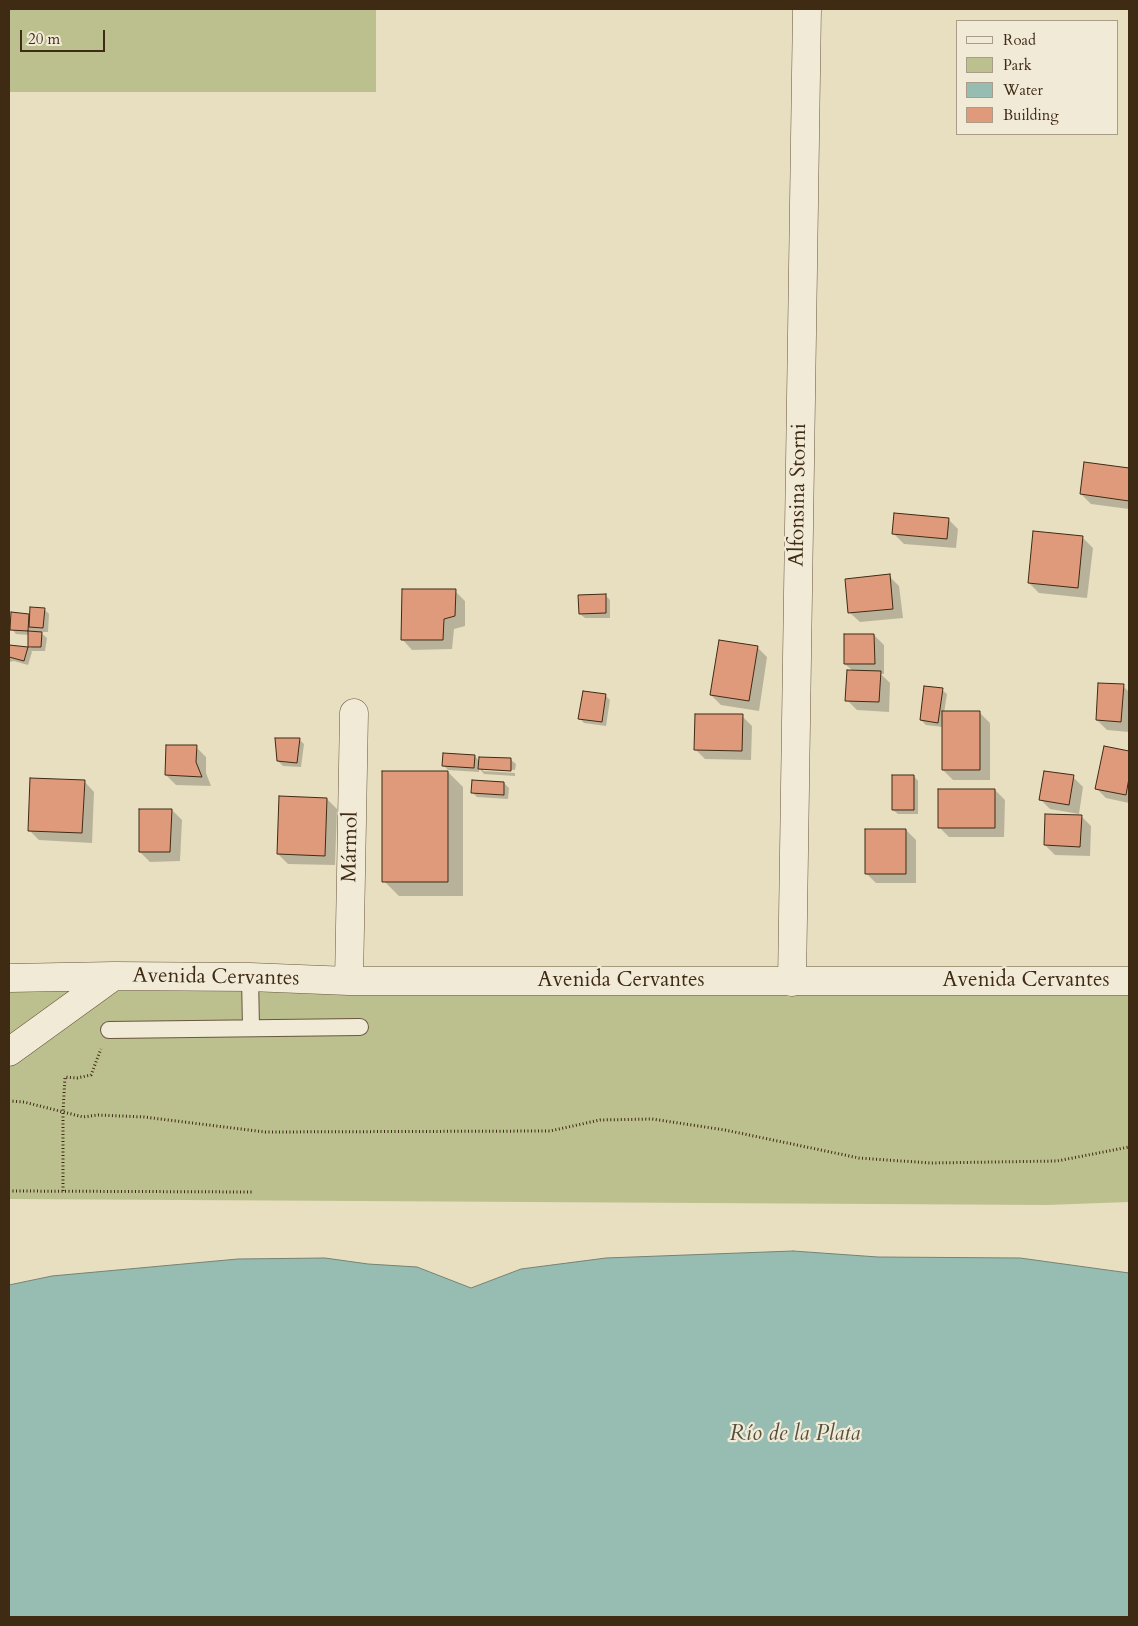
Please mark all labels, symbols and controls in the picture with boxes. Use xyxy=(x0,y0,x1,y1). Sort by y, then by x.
scale bar xyxy=(22,20,108,52)
legend xyxy=(956,20,1118,135)
text: 20 m xyxy=(28,29,60,49)
text: Road xyxy=(1003,30,1036,50)
text: Park xyxy=(1003,55,1032,75)
text: Water xyxy=(1003,80,1043,100)
text: Building xyxy=(1003,105,1059,125)
street label: Alfonsina Storni xyxy=(785,423,813,567)
street label: Mármol xyxy=(338,811,364,883)
street label: Avenida Cervantes xyxy=(132,964,300,992)
street label: Avenida Cervantes xyxy=(538,968,704,994)
street label: Avenida Cervantes xyxy=(943,968,1109,994)
water label: Río de la Plata xyxy=(730,1422,860,1448)

